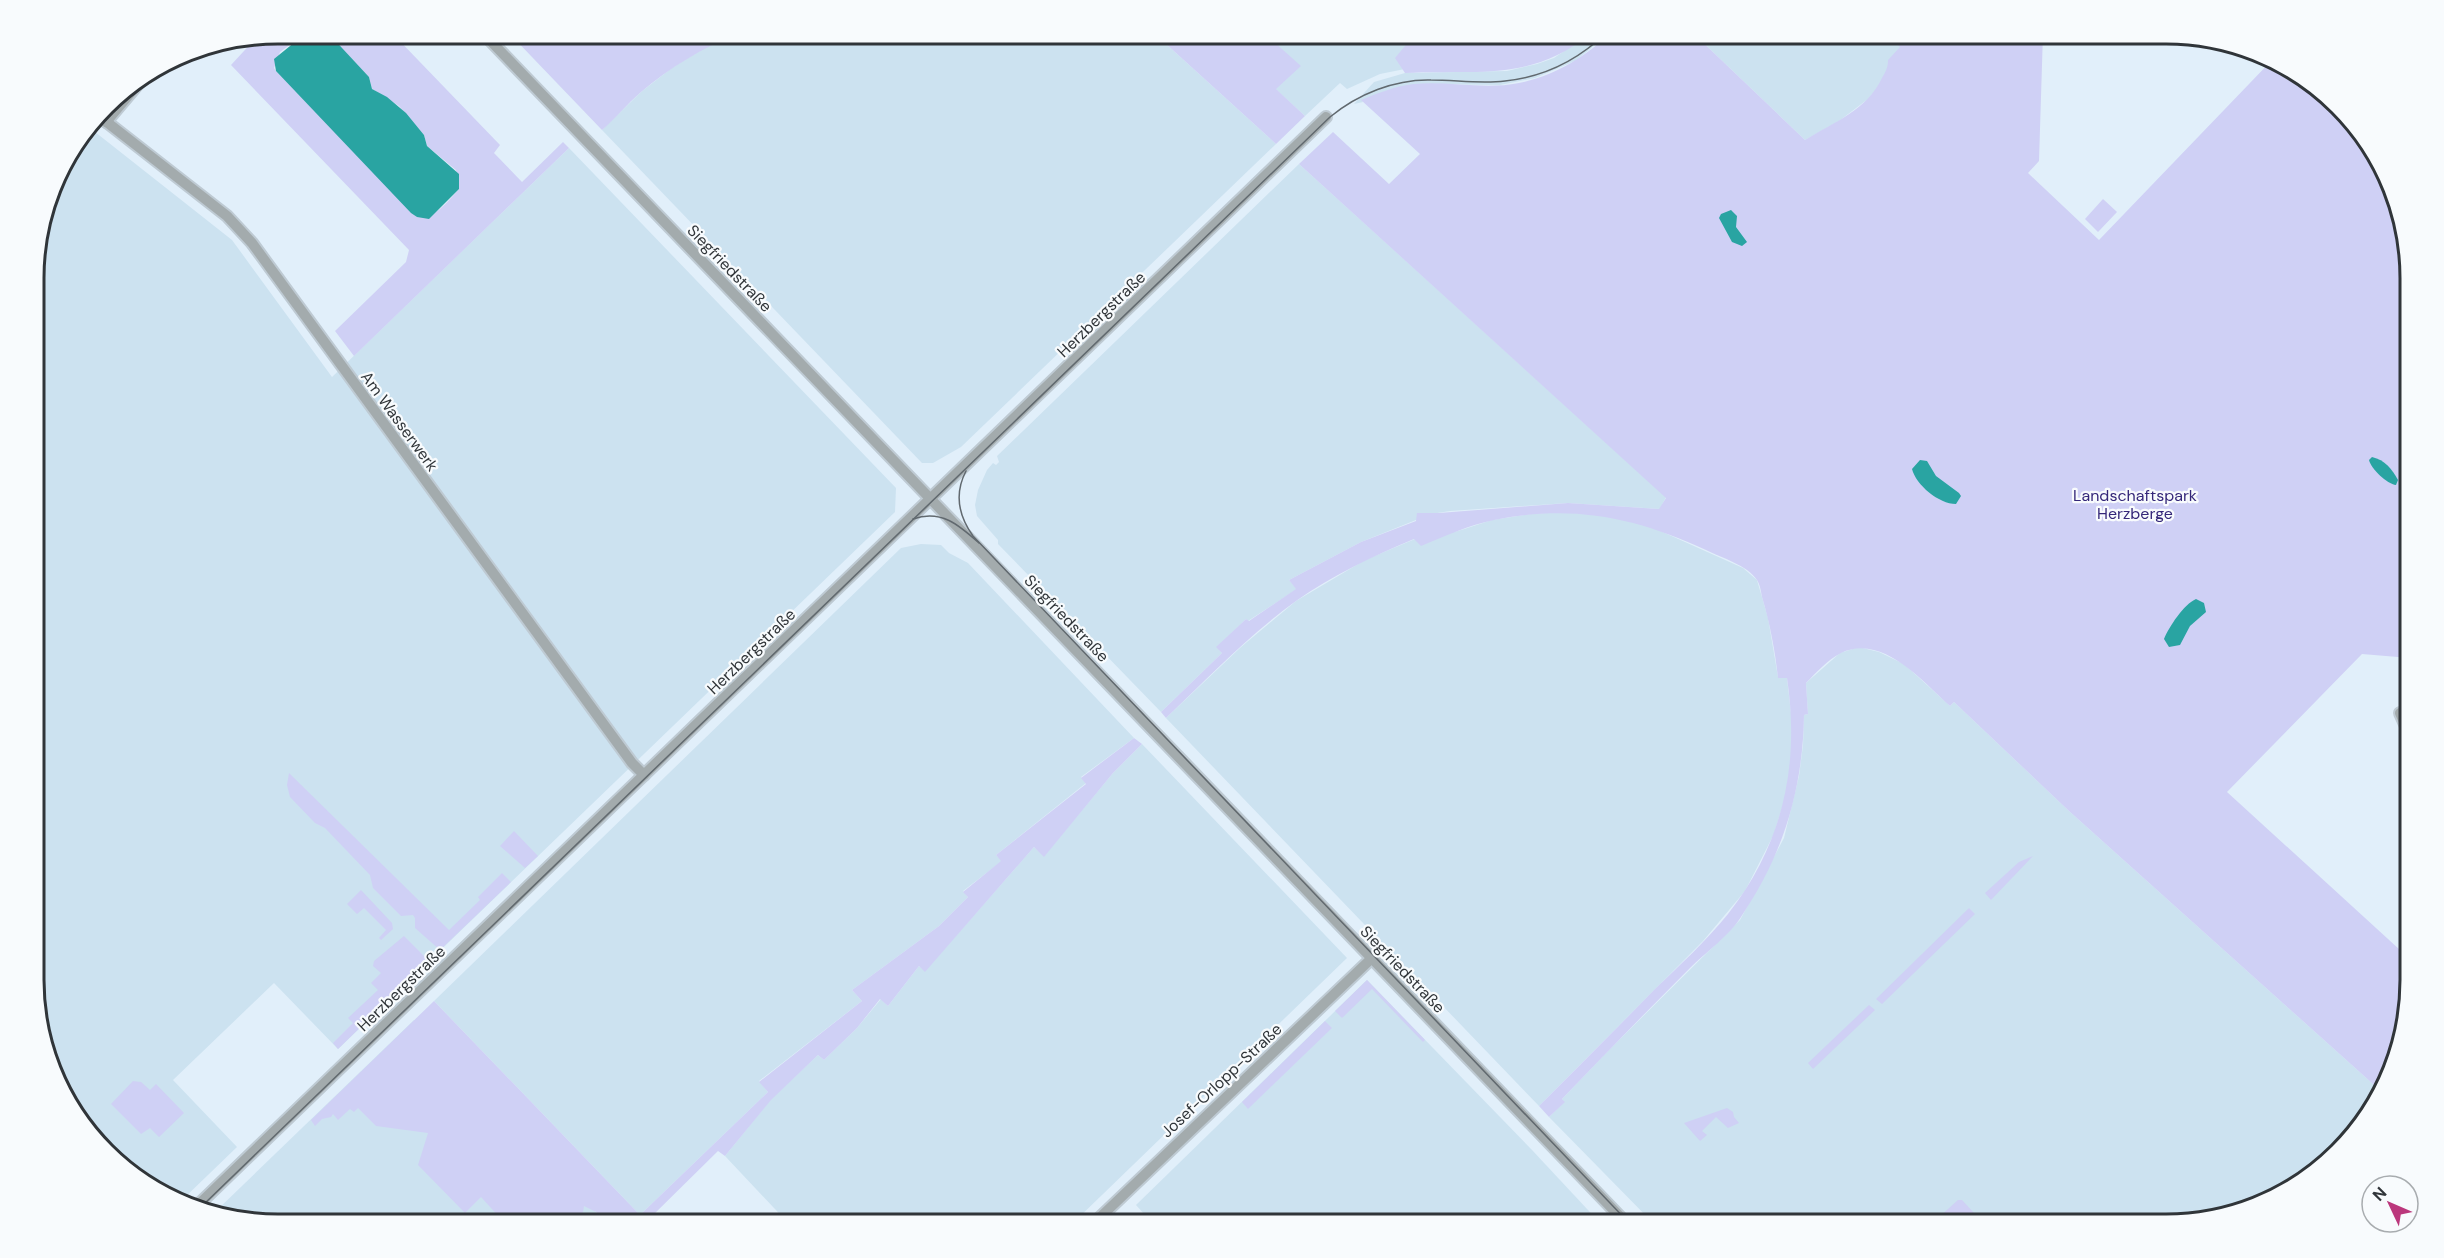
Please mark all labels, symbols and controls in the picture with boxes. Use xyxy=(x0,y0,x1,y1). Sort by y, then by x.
street label: Siegfriedstraße xyxy=(683,220,777,316)
street label: Herzbergstraße xyxy=(1053,267,1150,362)
street label: Am Wasserwerk xyxy=(356,367,443,475)
park label: Landschaftspark Herzberge xyxy=(2073,485,2197,524)
street label: Siegfriedstraße xyxy=(1020,570,1114,666)
street label: Herzbergstraße xyxy=(703,604,800,699)
street label: Siegfriedstraße xyxy=(1356,921,1450,1017)
street label: Herzbergstraße xyxy=(353,941,450,1036)
street label: Josef-Orlopp-Straße xyxy=(1156,1019,1286,1142)
north arrow xyxy=(2360,1174,2420,1234)
text: N xyxy=(2368,1182,2391,1205)

